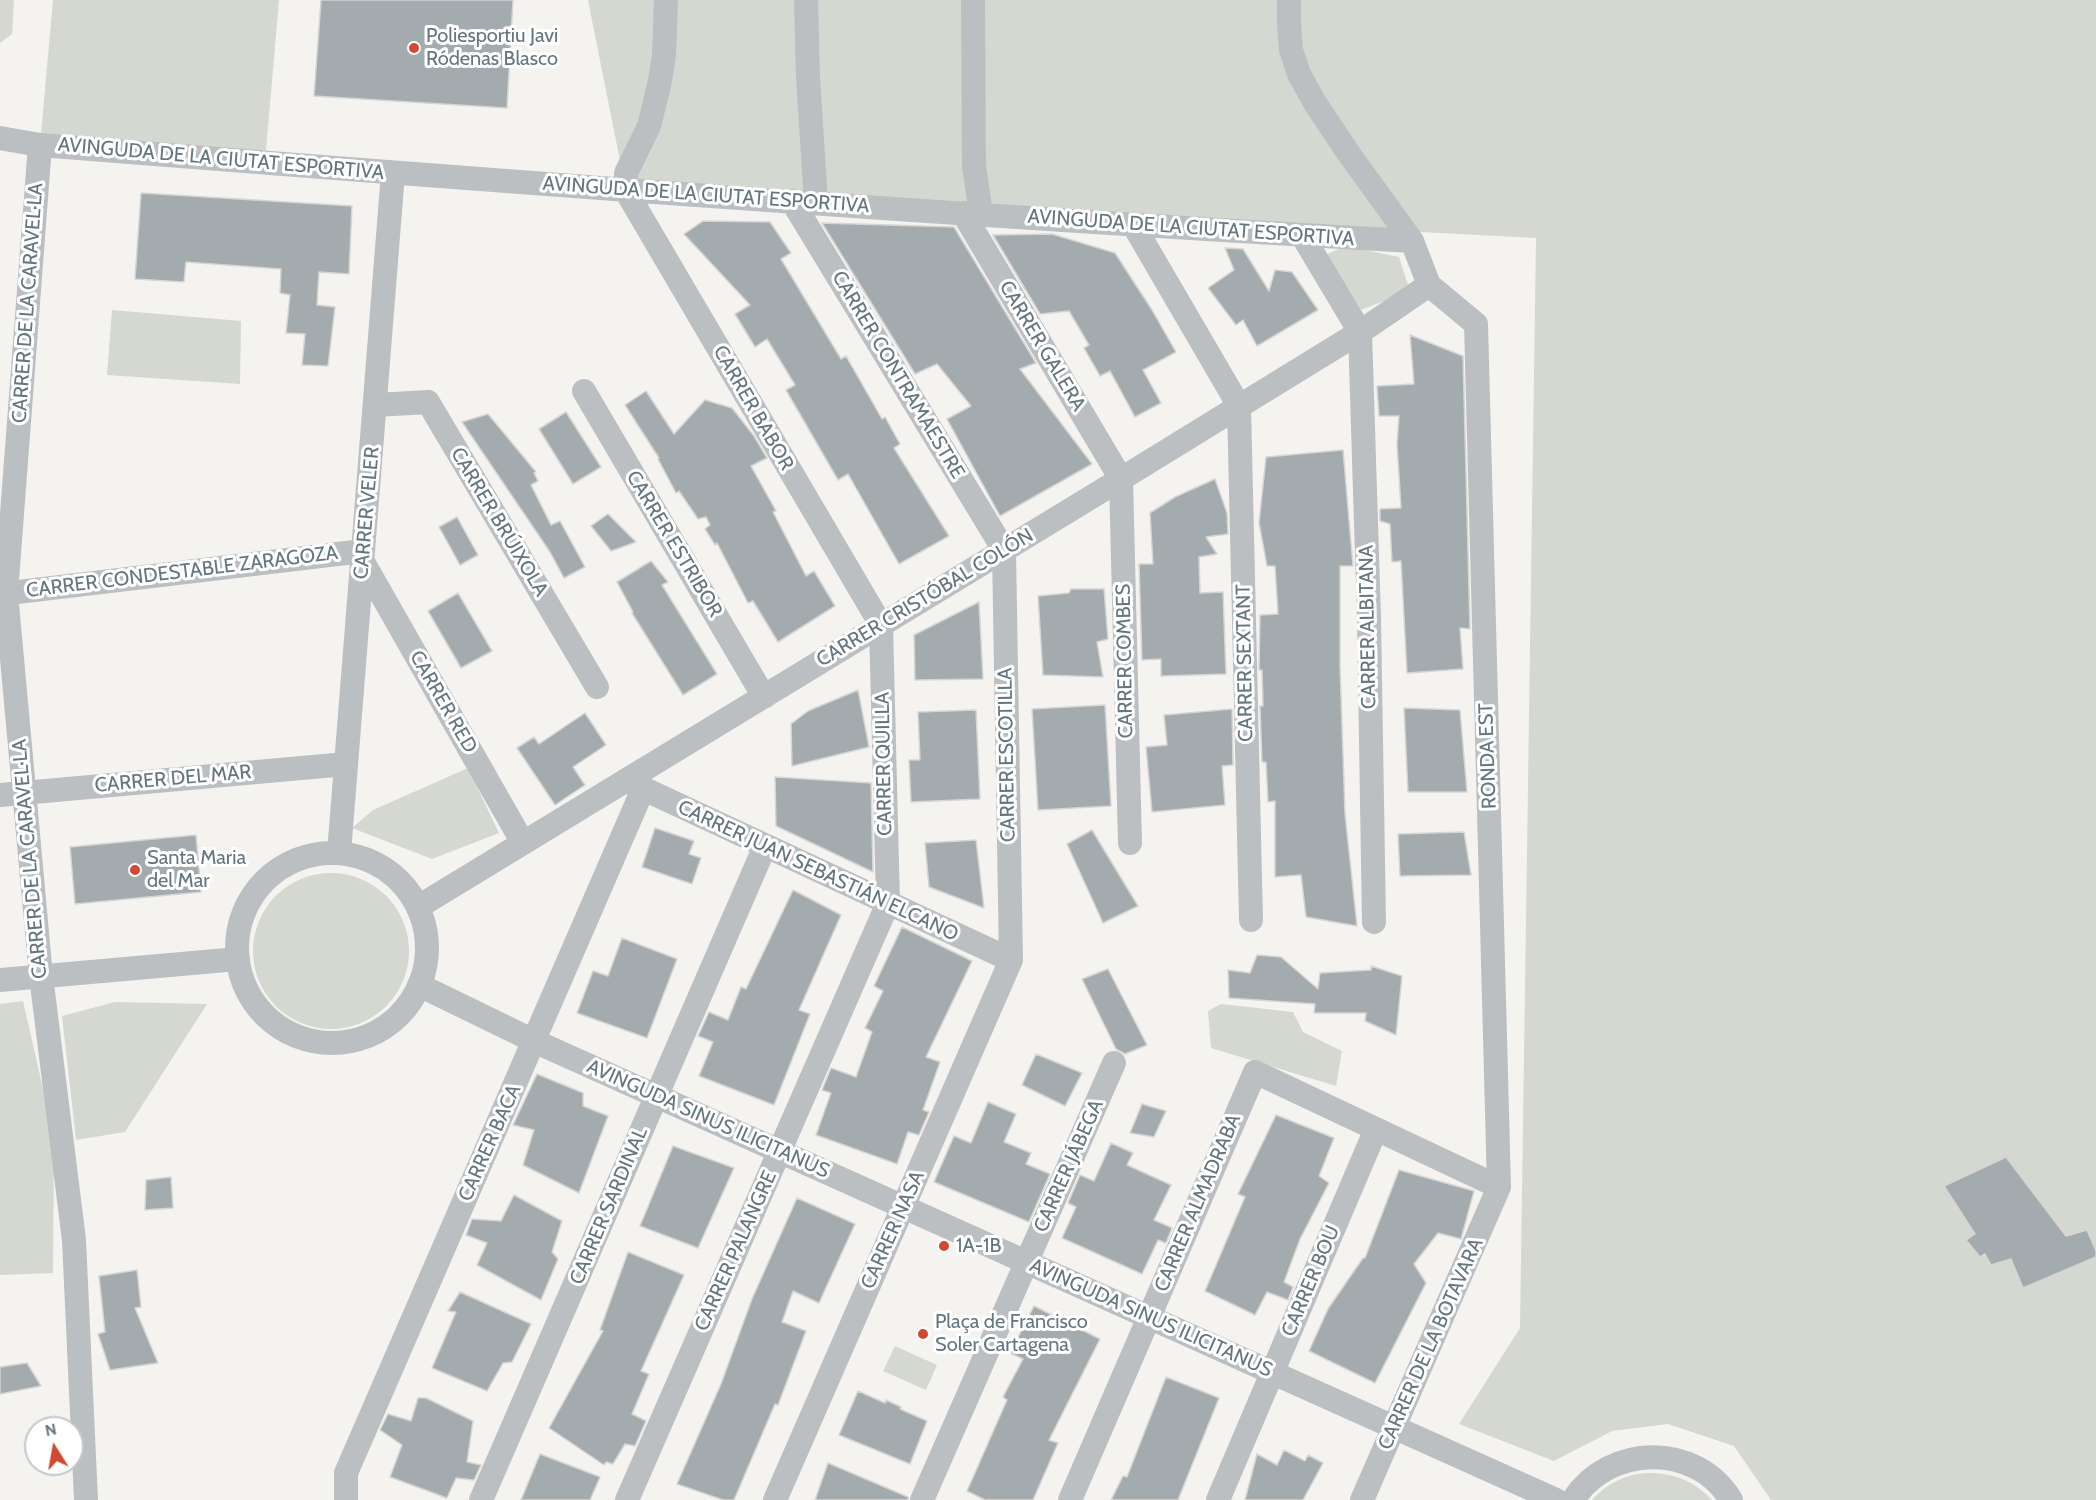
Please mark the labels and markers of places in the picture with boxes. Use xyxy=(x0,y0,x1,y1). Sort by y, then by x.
place label: Poliesportiu Javi Ródenas Blasco xyxy=(426,24,558,71)
marker: Poliesportiu Javi Ródenas Blasco xyxy=(407,41,421,55)
place label: Santa Maria del Mar xyxy=(147,846,246,893)
marker: Santa Maria del Mar xyxy=(128,863,142,877)
place label: 1A-1B xyxy=(956,1234,1001,1258)
marker: 1A-1B xyxy=(937,1239,951,1253)
place label: Plaça de Francisco Soler Cartagena xyxy=(935,1310,1088,1357)
marker: Plaça de Francisco Soler Cartagena xyxy=(916,1327,930,1341)

